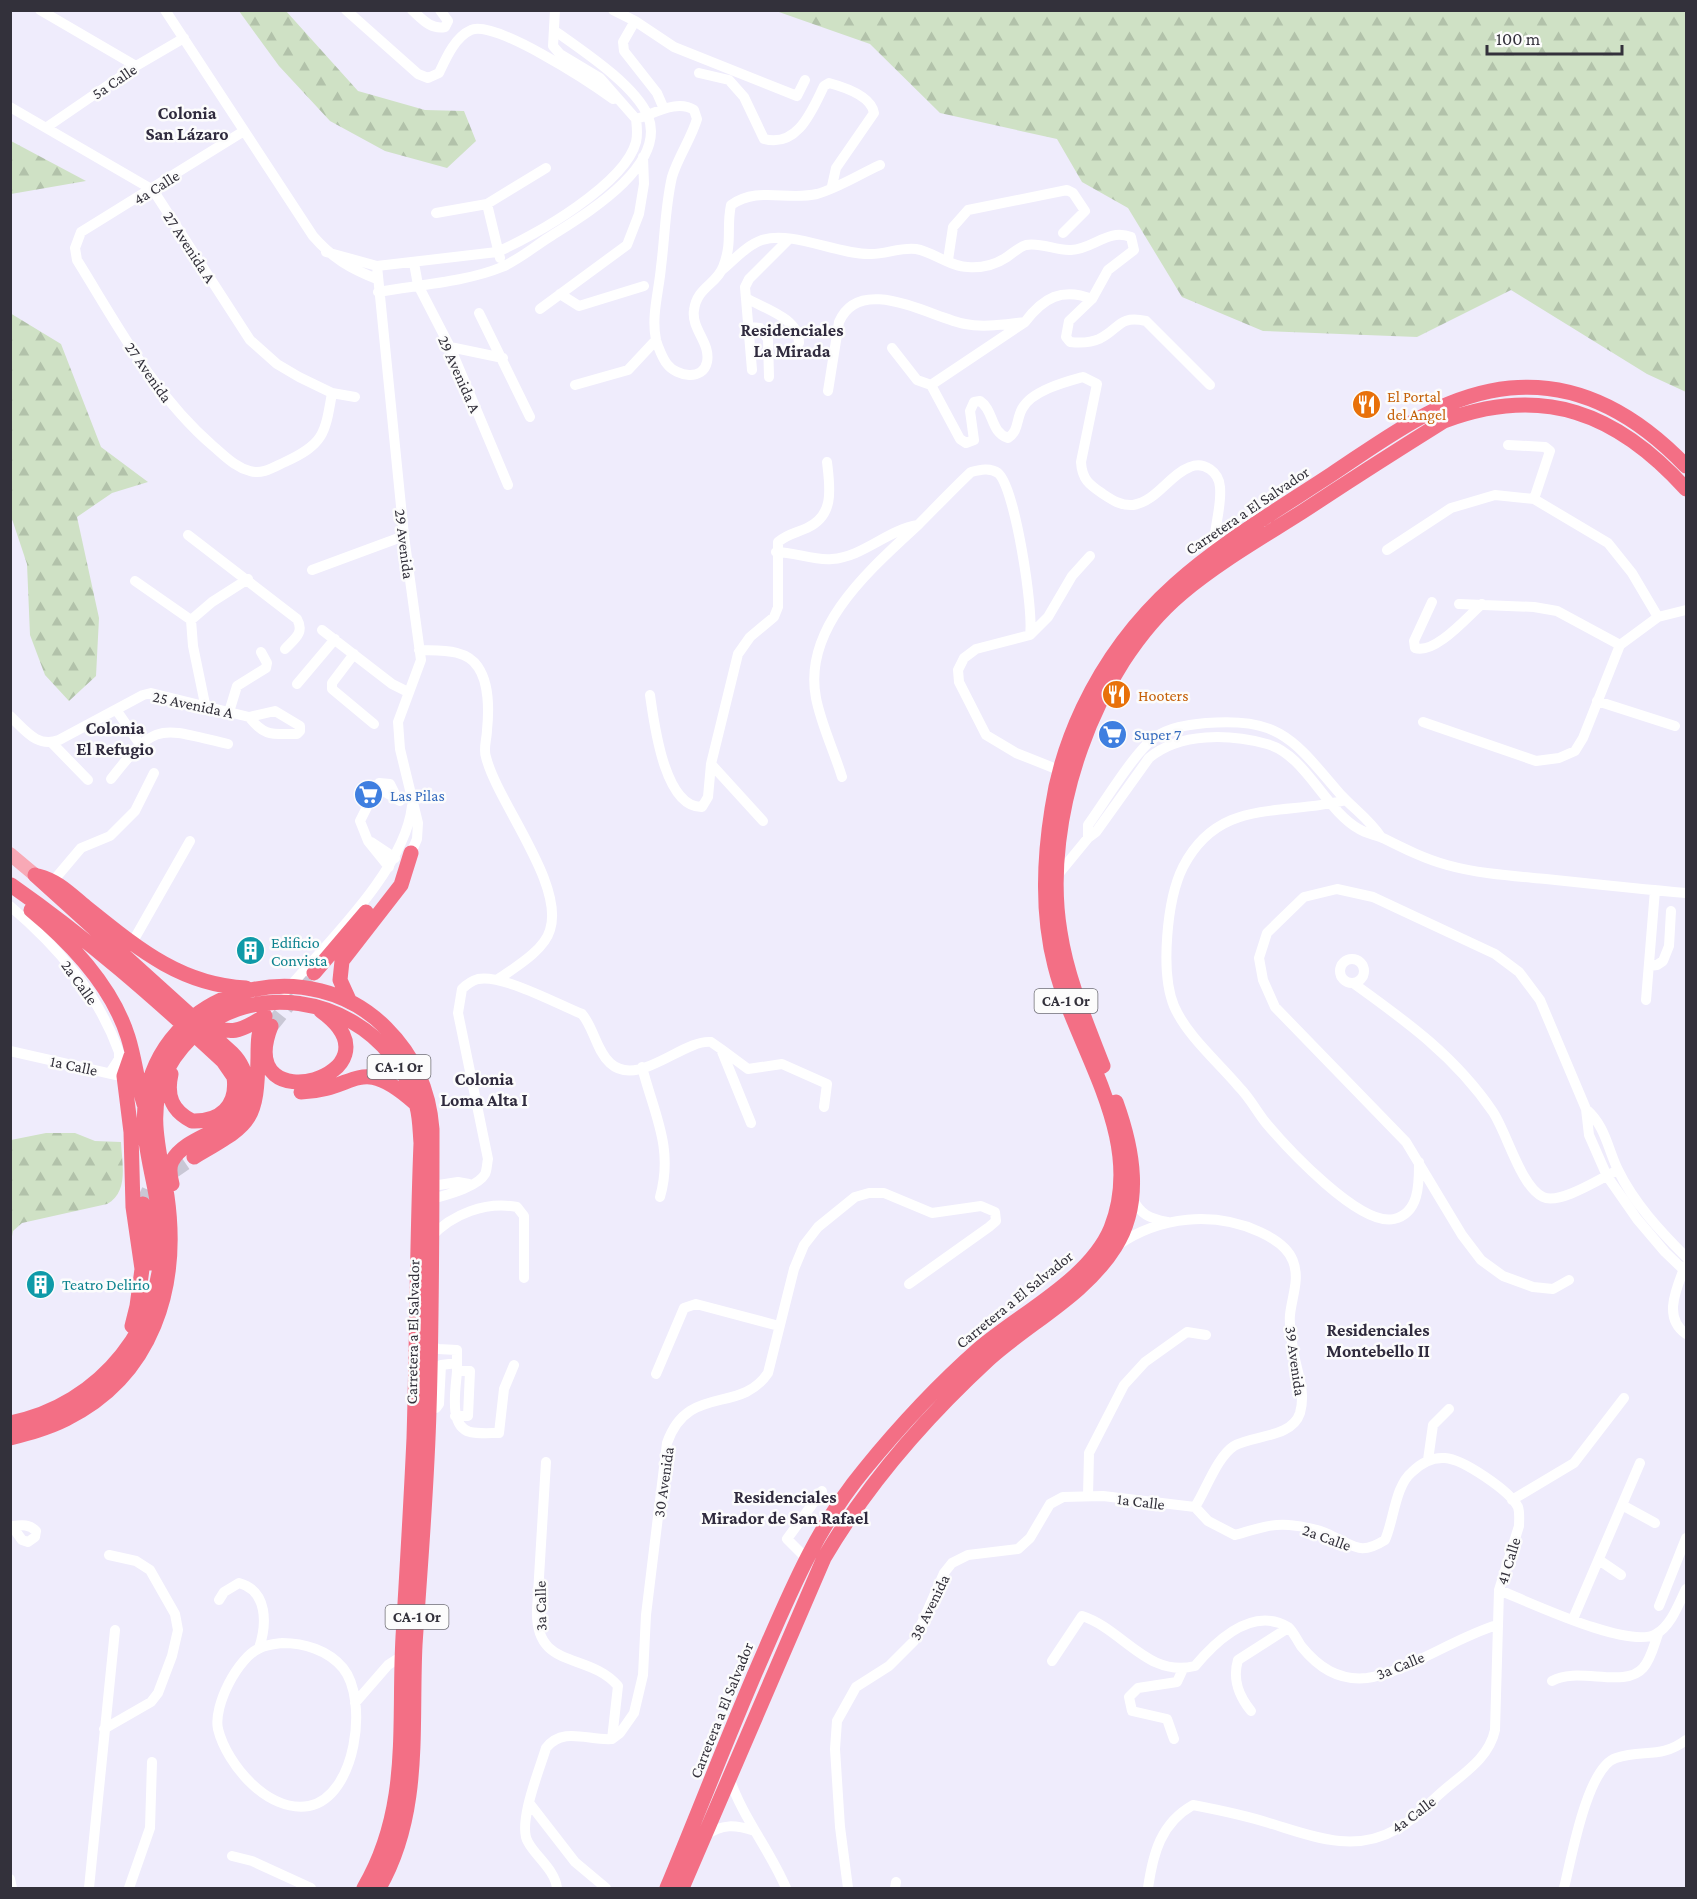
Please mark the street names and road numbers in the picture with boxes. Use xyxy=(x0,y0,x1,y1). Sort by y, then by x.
street label: 5a Calle xyxy=(89,60,140,102)
street label: 4a Calle xyxy=(130,167,182,208)
street label: 27 Avenida A xyxy=(160,208,219,287)
street label: 29 Avenida A xyxy=(435,333,484,416)
street label: 27 Avenida xyxy=(122,339,176,406)
street label: Carretera a El Salvador xyxy=(1182,463,1312,558)
street label: 29 Avenida xyxy=(392,508,417,581)
street label: 25 Avenida A xyxy=(151,688,236,722)
street label: 2a Calle xyxy=(58,957,101,1008)
road number: CA-1 Or xyxy=(1034,989,1098,1013)
street label: 1a Calle xyxy=(49,1052,99,1079)
road number: CA-1 Or xyxy=(368,1055,430,1079)
street label: Carretera a El Salvador xyxy=(953,1247,1076,1352)
street label: Carretera a El Salvador xyxy=(403,1259,422,1405)
street label: 39 Avenida xyxy=(1282,1325,1309,1398)
street label: 30 Avenida xyxy=(650,1445,677,1519)
street label: 1a Calle xyxy=(1116,1490,1166,1513)
street label: 2a Calle xyxy=(1300,1521,1353,1554)
street label: 41 Calle xyxy=(1493,1535,1524,1587)
street label: 38 Avenida xyxy=(906,1571,953,1643)
street label: 3a Calle xyxy=(532,1581,549,1631)
road number: CA-1 Or xyxy=(386,1605,448,1629)
street label: Carretera a El Salvador xyxy=(686,1640,757,1781)
street label: 3a Calle xyxy=(1374,1648,1427,1683)
street label: 4a Calle xyxy=(1388,1792,1439,1836)

